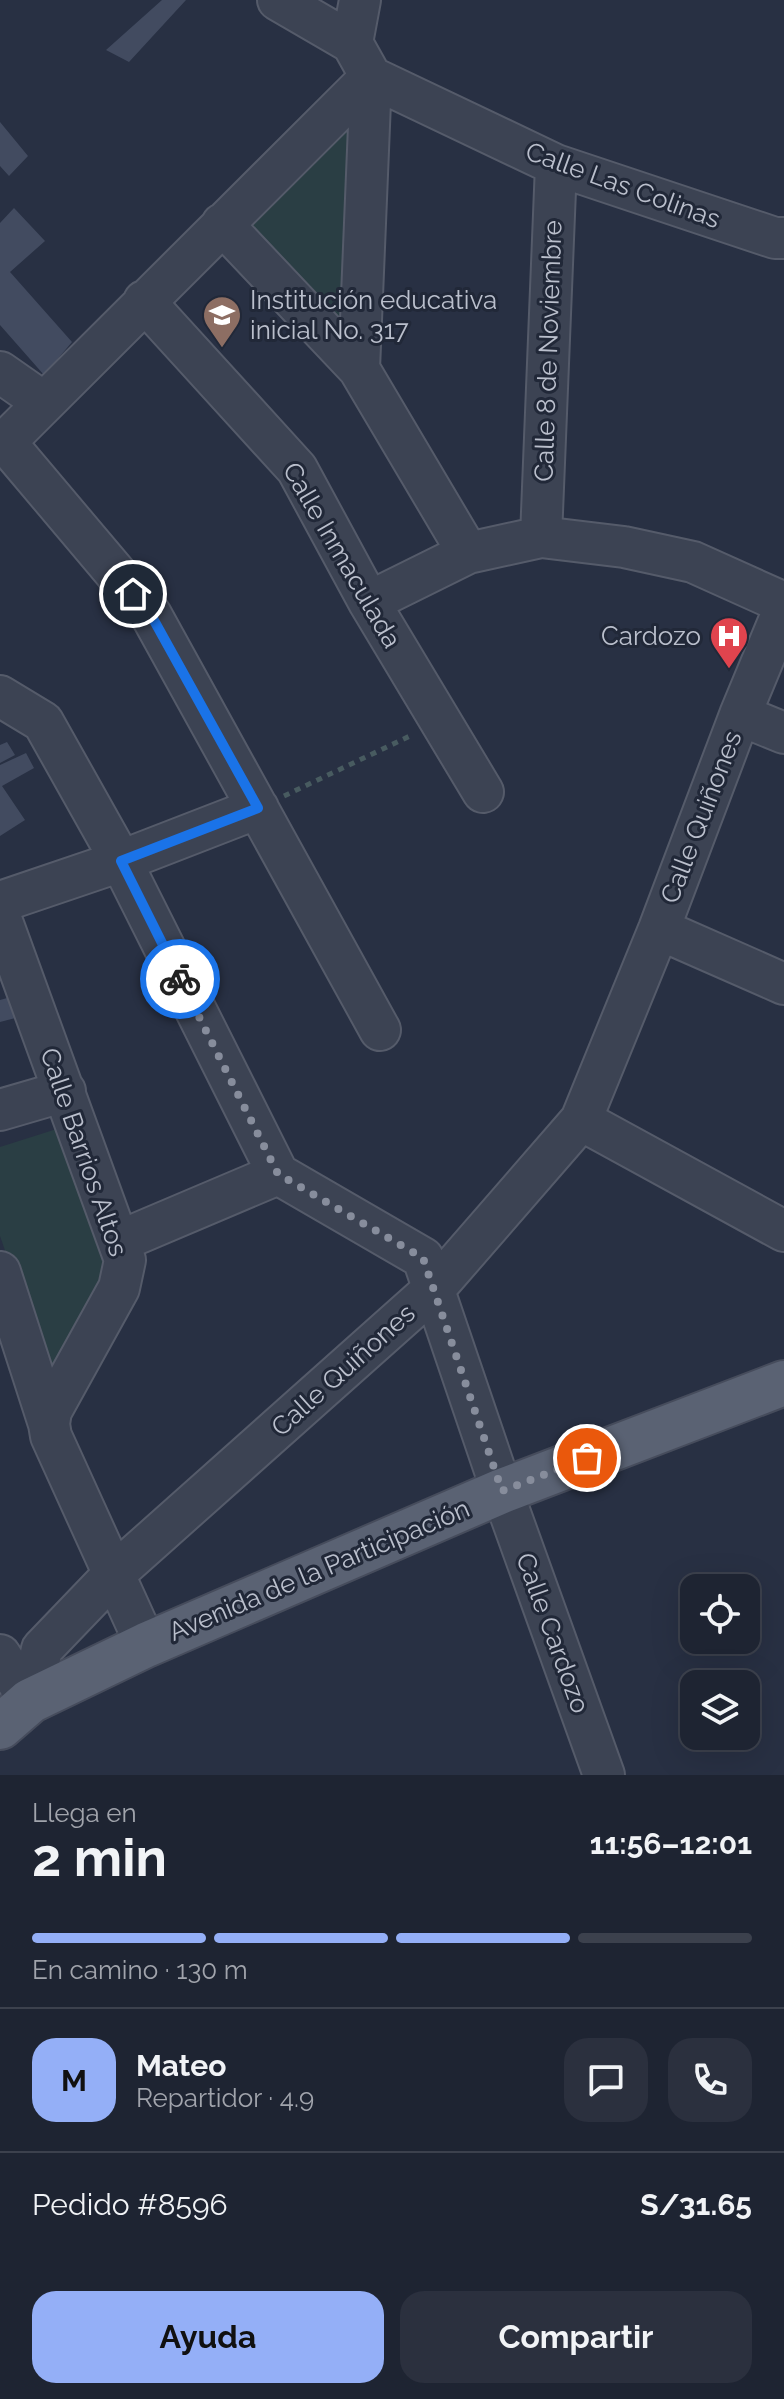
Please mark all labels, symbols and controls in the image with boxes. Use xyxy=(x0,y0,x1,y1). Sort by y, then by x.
street label: Calle Las Colinas xyxy=(522,136,724,234)
street label: Calle 8 de Noviembre xyxy=(528,220,568,482)
place label: Institución educativa inicial No. 317 xyxy=(250,285,497,345)
school or university icon: Institución educativa inicial No. 317 xyxy=(201,294,243,349)
street label: Calle Inmaculada xyxy=(277,457,407,653)
pin xyxy=(99,560,167,628)
icon: home xyxy=(111,572,155,616)
hospital icon: Cardozo xyxy=(708,615,750,670)
place label: Cardozo xyxy=(601,621,701,651)
street label: Calle Quiñones xyxy=(654,727,748,907)
courier xyxy=(140,939,220,1019)
icon: bike xyxy=(158,957,202,1001)
street label: Calle Barrios Altos xyxy=(34,1044,134,1260)
street label: Calle Quiñones xyxy=(265,1298,421,1442)
pin xyxy=(553,1424,621,1492)
icon: bag xyxy=(565,1436,609,1480)
street label: Avenida de la Participación xyxy=(164,1493,474,1647)
street label: Calle Cardozo xyxy=(510,1549,596,1717)
map controls xyxy=(680,1574,760,1750)
button: locate xyxy=(680,1574,760,1654)
button: layers xyxy=(680,1670,760,1750)
text: Llega en xyxy=(32,1798,137,1828)
text: 11:56–12:01 xyxy=(590,1826,752,1861)
text: 2 min xyxy=(32,1827,167,1888)
text: En camino · 130 m xyxy=(32,1955,248,1985)
button: chat xyxy=(564,2038,648,2122)
button: phone xyxy=(668,2038,752,2122)
text: Mateo xyxy=(136,2048,226,2083)
text: M xyxy=(61,2063,87,2098)
text: Repartidor · 4.9 xyxy=(136,2083,314,2113)
text: Pedido #8596 xyxy=(32,2187,228,2222)
text: S/31.65 xyxy=(640,2187,752,2222)
button: Ayuda xyxy=(32,2291,384,2383)
button: Compartir xyxy=(400,2291,752,2383)

